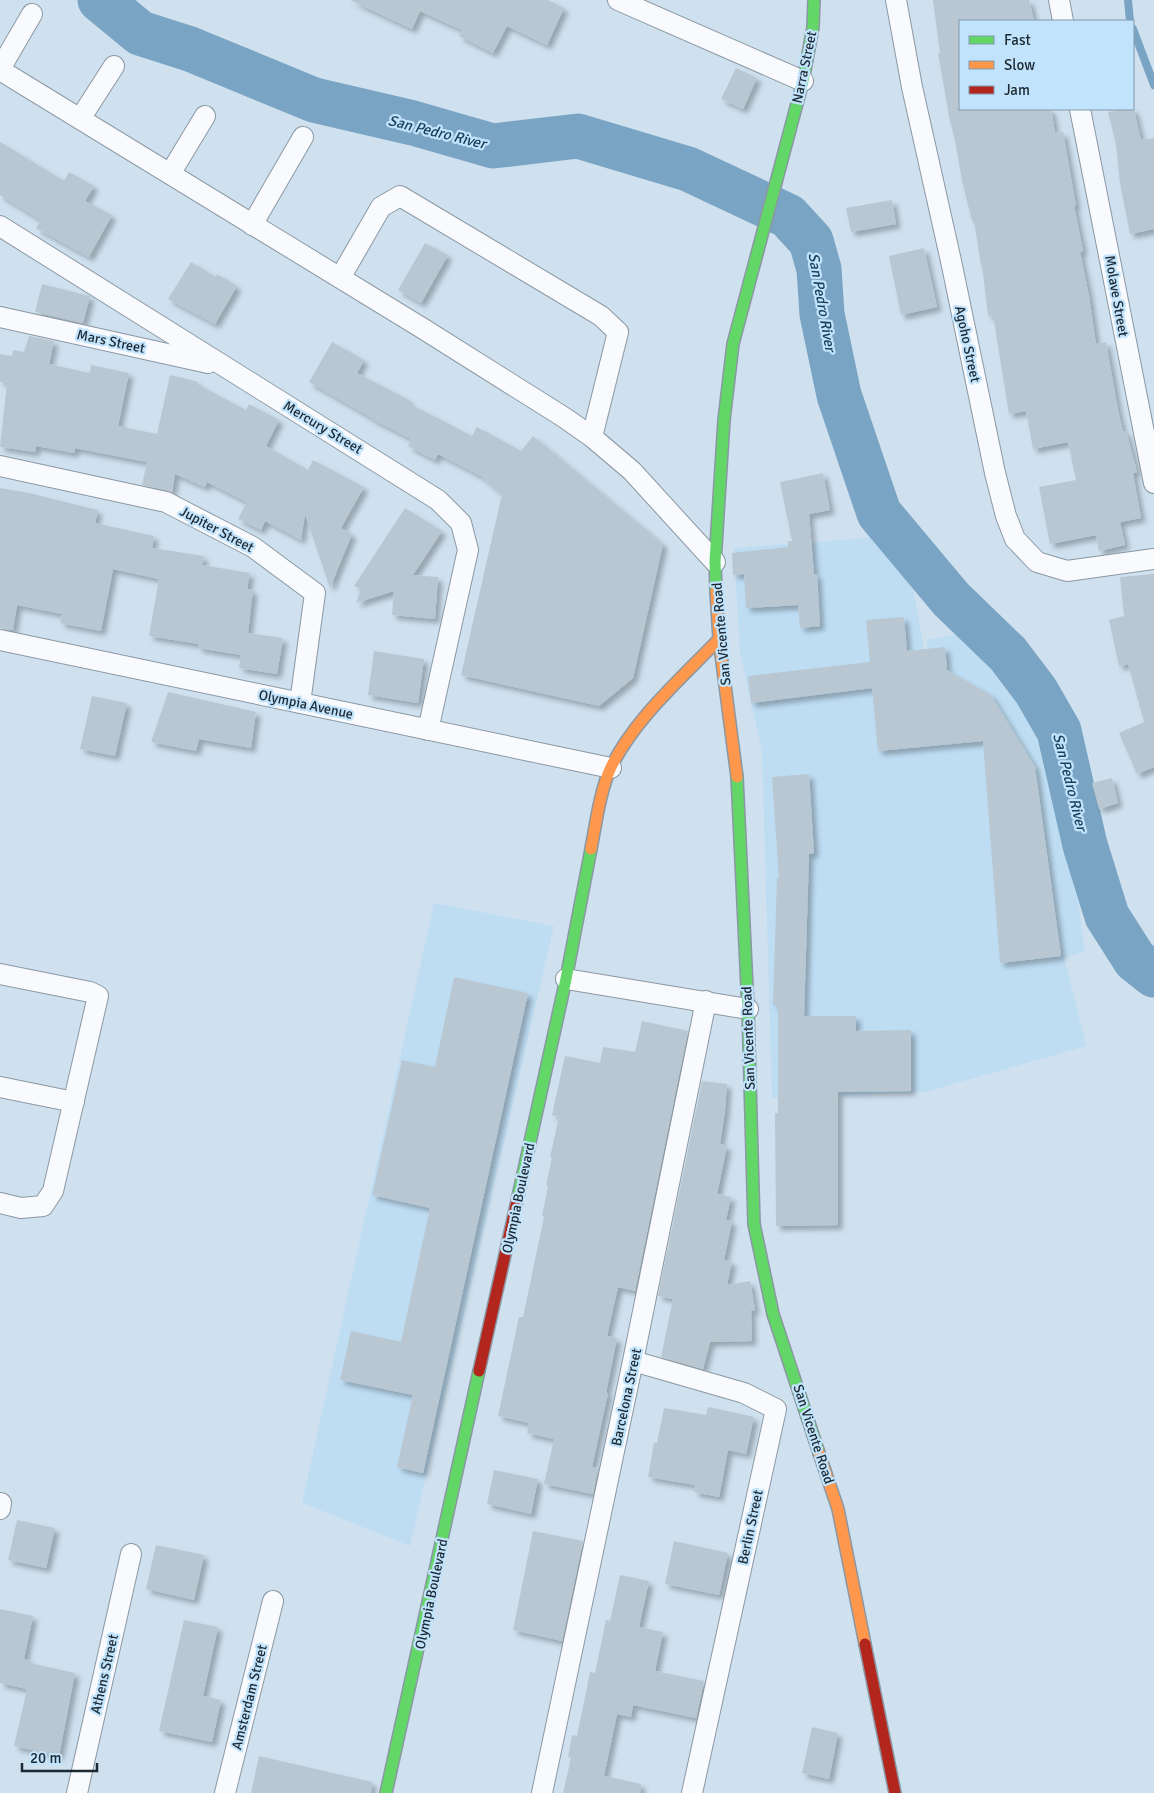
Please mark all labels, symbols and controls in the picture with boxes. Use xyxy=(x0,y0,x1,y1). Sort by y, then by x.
legend xyxy=(959,20,1134,110)
street label: Narra Street xyxy=(789,29,820,105)
text: Fast xyxy=(1004,31,1031,49)
text: Slow xyxy=(1004,56,1035,74)
text: Jam xyxy=(1004,81,1030,99)
water label: San Pedro River xyxy=(386,111,490,153)
water label: San Pedro River xyxy=(804,251,840,355)
street label: Molave Street xyxy=(1101,254,1132,338)
street label: Agoho Street xyxy=(951,304,984,384)
street label: Mars Street xyxy=(75,326,147,357)
street label: Mercury Street xyxy=(280,397,365,458)
street label: Jupiter Street xyxy=(177,503,257,556)
street label: San Vicente Road xyxy=(709,582,734,686)
street label: Olympia Avenue xyxy=(257,686,355,723)
water label: San Pedro River xyxy=(1049,731,1091,835)
street label: San Vicente Road xyxy=(738,986,759,1090)
street label: Olympia Boulevard xyxy=(498,1141,538,1255)
street label: Barcelona Street xyxy=(608,1347,645,1448)
street label: San Vicente Road xyxy=(789,1382,838,1486)
street label: Berlin Street xyxy=(734,1488,767,1566)
street label: Olympia Boulevard xyxy=(411,1537,451,1651)
street label: Athens Street xyxy=(87,1633,122,1716)
street label: Amsterdam Street xyxy=(228,1643,271,1752)
scale bar xyxy=(22,1740,98,1772)
text: 20 m xyxy=(30,1749,61,1767)

